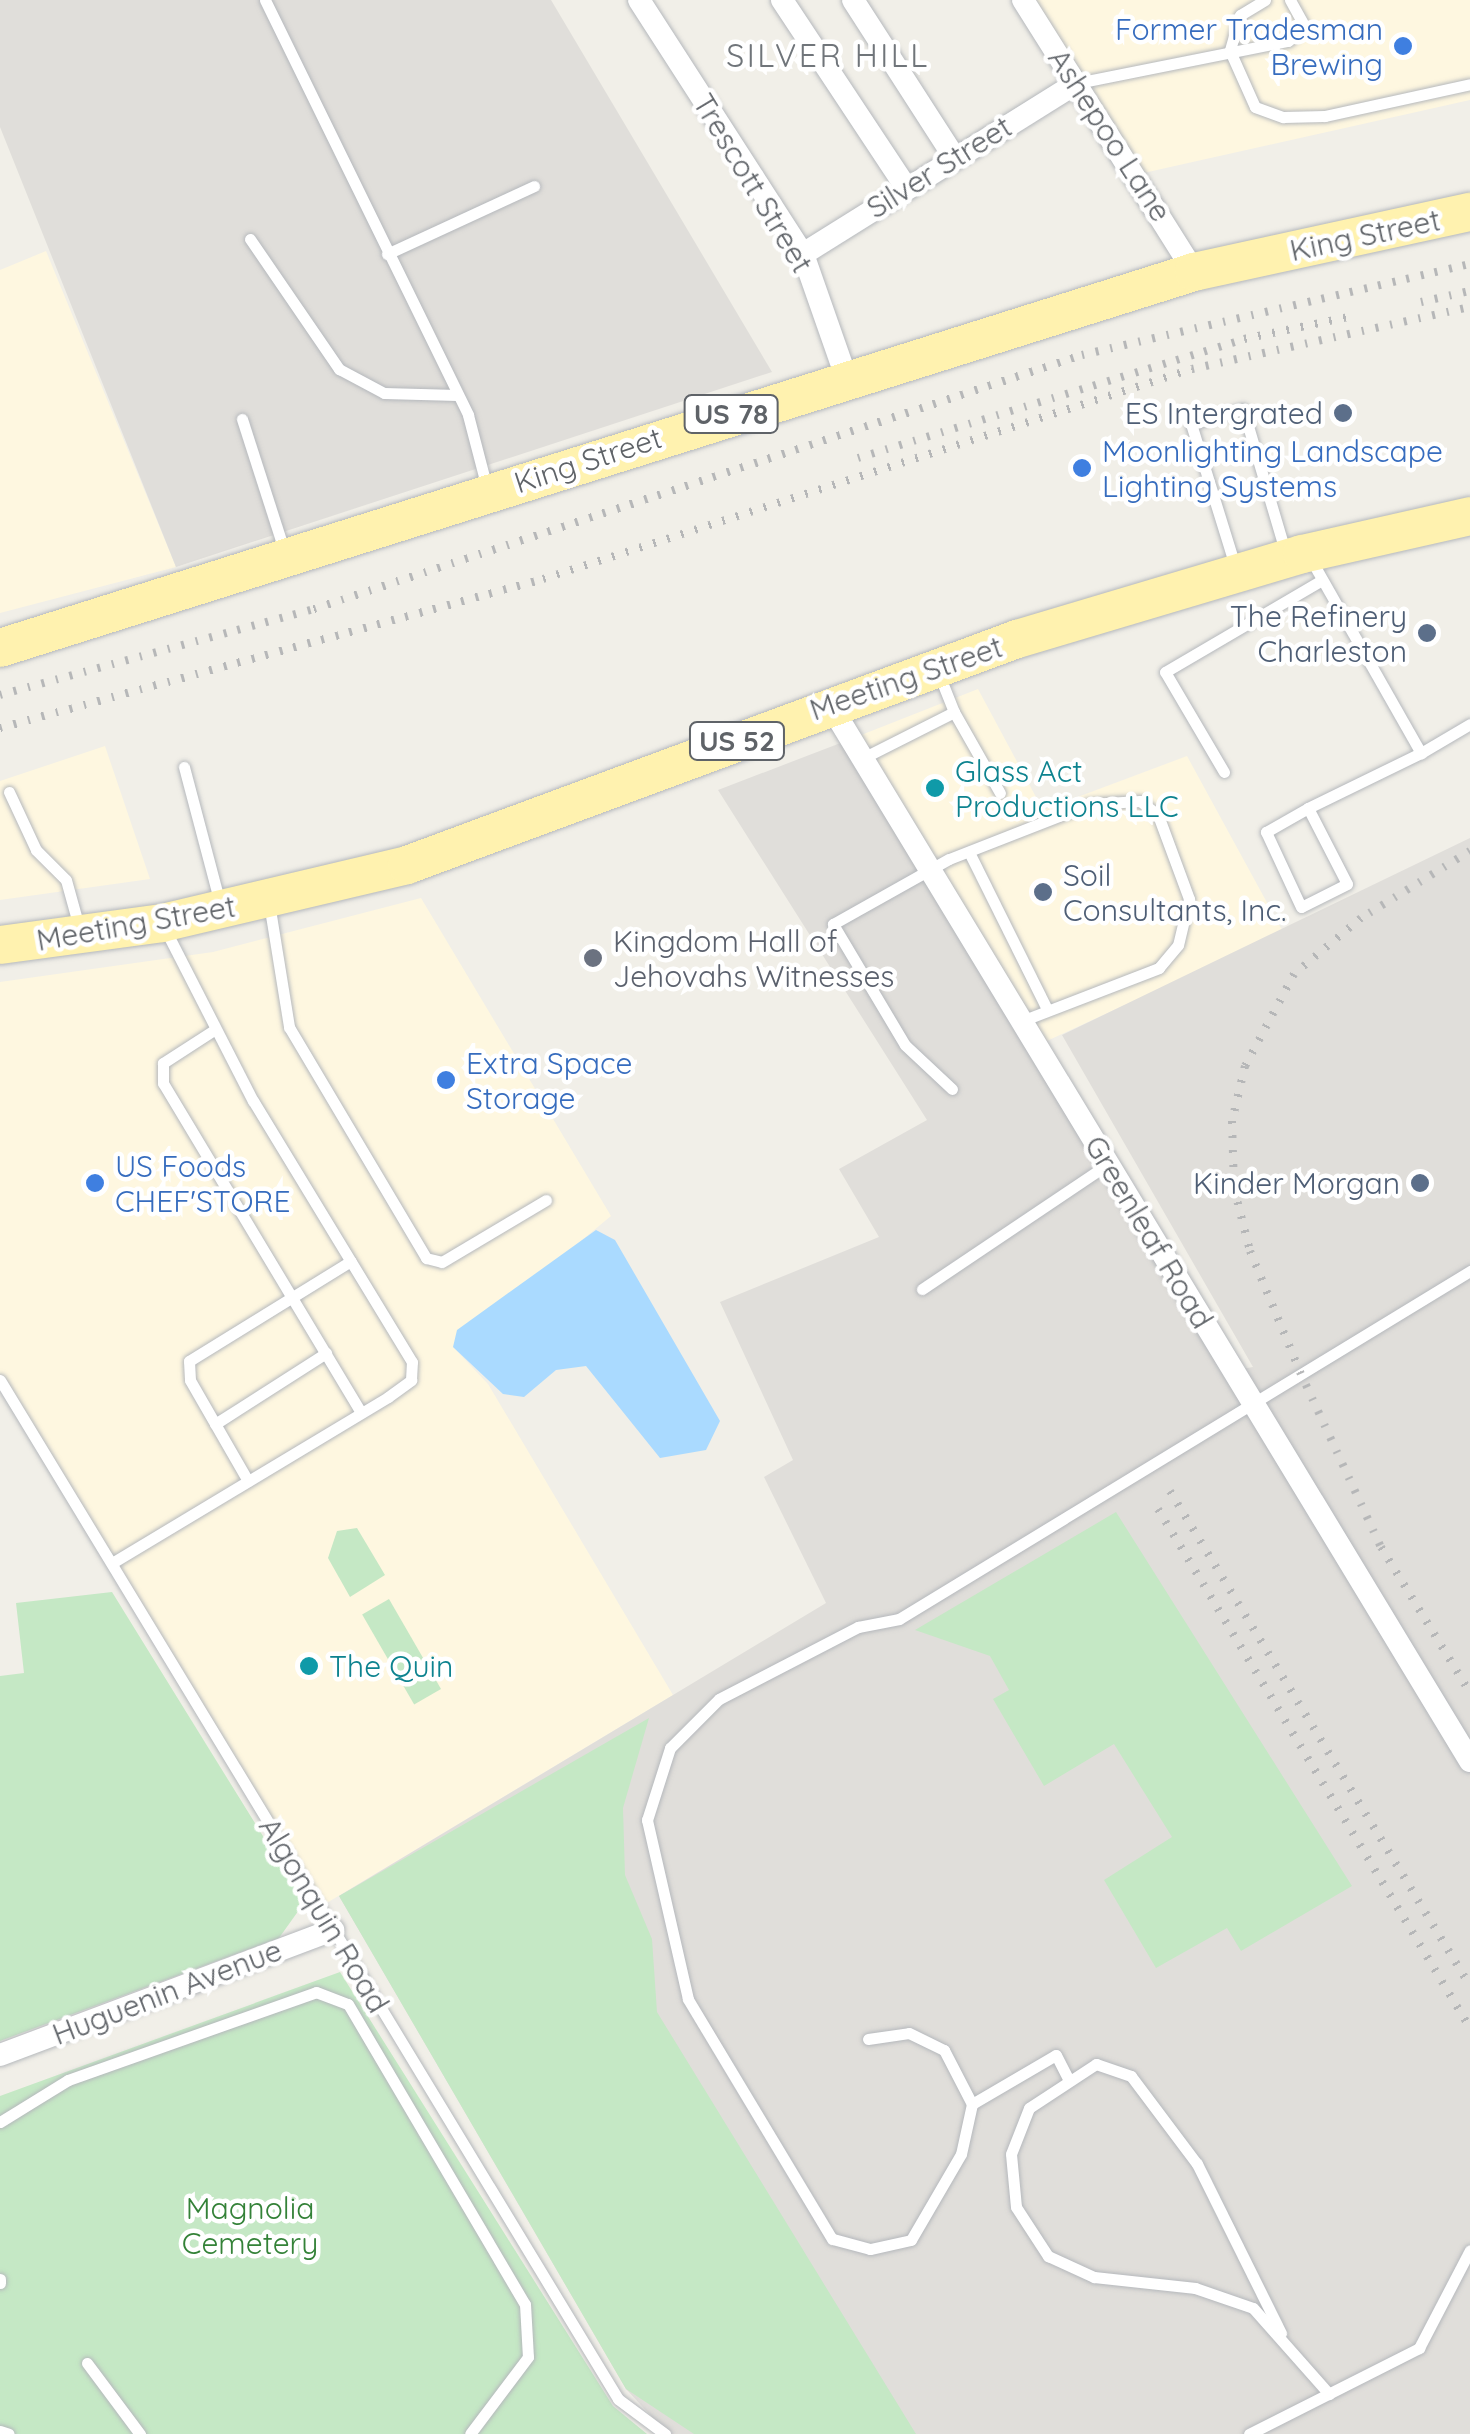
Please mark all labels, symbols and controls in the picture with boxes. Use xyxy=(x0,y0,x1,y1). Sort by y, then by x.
place label: Former Tradesman Brewing xyxy=(1115,11,1383,82)
marker: Former Tradesman Brewing xyxy=(1392,35,1414,57)
district label: SILVER HILL xyxy=(726,36,930,74)
street label: Ashepoo Lane xyxy=(1041,42,1179,228)
street label: Trescott Street xyxy=(685,87,821,279)
street label: Silver Street xyxy=(860,108,1018,226)
street label: King Street xyxy=(1286,201,1444,269)
road number: US 78 xyxy=(684,391,778,437)
place label: ES Intergrated xyxy=(1125,395,1323,431)
marker: ES Intergrated xyxy=(1332,402,1354,424)
street label: King Street xyxy=(510,419,666,501)
place label: Moonlighting Landscape Lighting Systems xyxy=(1102,433,1443,504)
marker: Moonlighting Landscape Lighting Systems xyxy=(1071,457,1093,479)
place label: The Refinery Charleston xyxy=(1230,598,1407,668)
marker: The Refinery Charleston xyxy=(1416,622,1438,644)
street label: Meeting Street xyxy=(805,628,1007,728)
road number: US 52 xyxy=(687,718,787,764)
place label: Glass Act Productions LLC xyxy=(955,753,1179,824)
marker: Glass Act Productions LLC xyxy=(924,777,946,799)
place label: Soil Consultants, Inc. xyxy=(1063,857,1286,928)
marker: Soil Consultants, Inc. xyxy=(1032,881,1054,903)
street label: Meeting Street xyxy=(34,888,238,958)
place label: Kingdom Hall of Jehovahs Witnesses xyxy=(613,923,894,994)
marker: Kingdom Hall of Jehovahs Witnesses xyxy=(582,947,604,969)
place label: Extra Space Storage xyxy=(466,1045,632,1116)
marker: Extra Space Storage xyxy=(435,1069,457,1091)
street label: Greenleaf Road xyxy=(1077,1129,1221,1335)
place label: US Foods CHEF'STORE xyxy=(115,1148,290,1218)
place label: Kinder Morgan xyxy=(1193,1165,1400,1201)
marker: US Foods CHEF'STORE xyxy=(84,1172,106,1194)
marker: Kinder Morgan xyxy=(1409,1172,1431,1194)
place label: The Quin xyxy=(329,1648,453,1684)
marker: The Quin xyxy=(298,1655,320,1677)
street label: Algonquin Road xyxy=(252,1811,396,2019)
street label: Huguenin Avenue xyxy=(47,1932,287,2052)
park label: Magnolia Cemetery xyxy=(182,2190,318,2260)

